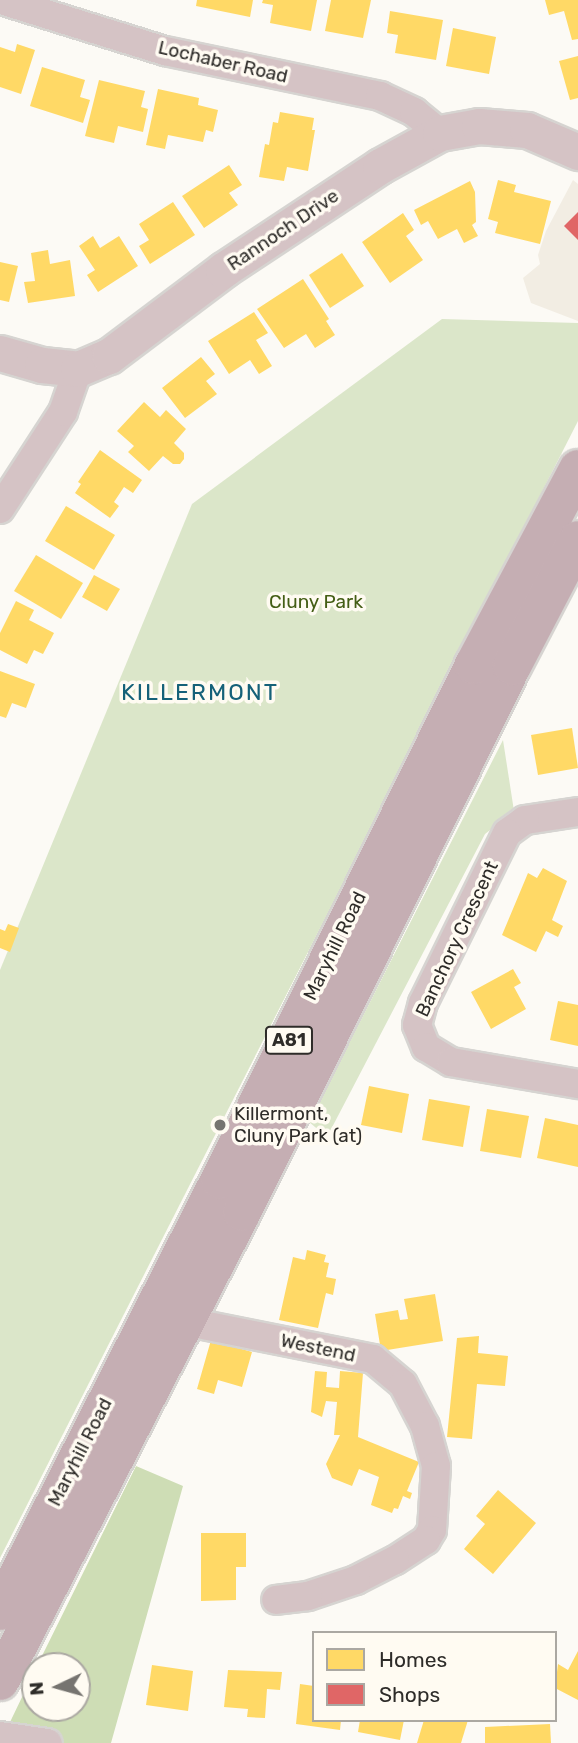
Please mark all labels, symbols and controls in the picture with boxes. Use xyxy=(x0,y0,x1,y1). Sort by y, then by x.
street label: Lochaber Road xyxy=(156,36,290,88)
street label: Rannoch Drive xyxy=(223,184,343,276)
park label: Cluny Park xyxy=(269,591,363,613)
district label: KILLERMONT xyxy=(122,678,278,706)
street label: Banchory Crescent xyxy=(411,857,503,1021)
street label: Maryhill Road xyxy=(299,888,371,1004)
road number: A81 xyxy=(264,1026,314,1055)
place label: Killermont, Cluny Park (at) xyxy=(234,1103,363,1147)
marker: Killermont, Cluny Park (at) xyxy=(212,1117,228,1133)
street label: Westend xyxy=(278,1329,358,1367)
street label: Maryhill Road xyxy=(43,1394,117,1510)
legend xyxy=(312,1631,557,1722)
text: Homes xyxy=(379,1647,447,1672)
north arrow xyxy=(21,1652,91,1722)
text: N xyxy=(25,1681,49,1697)
text: Shops xyxy=(379,1682,440,1707)

